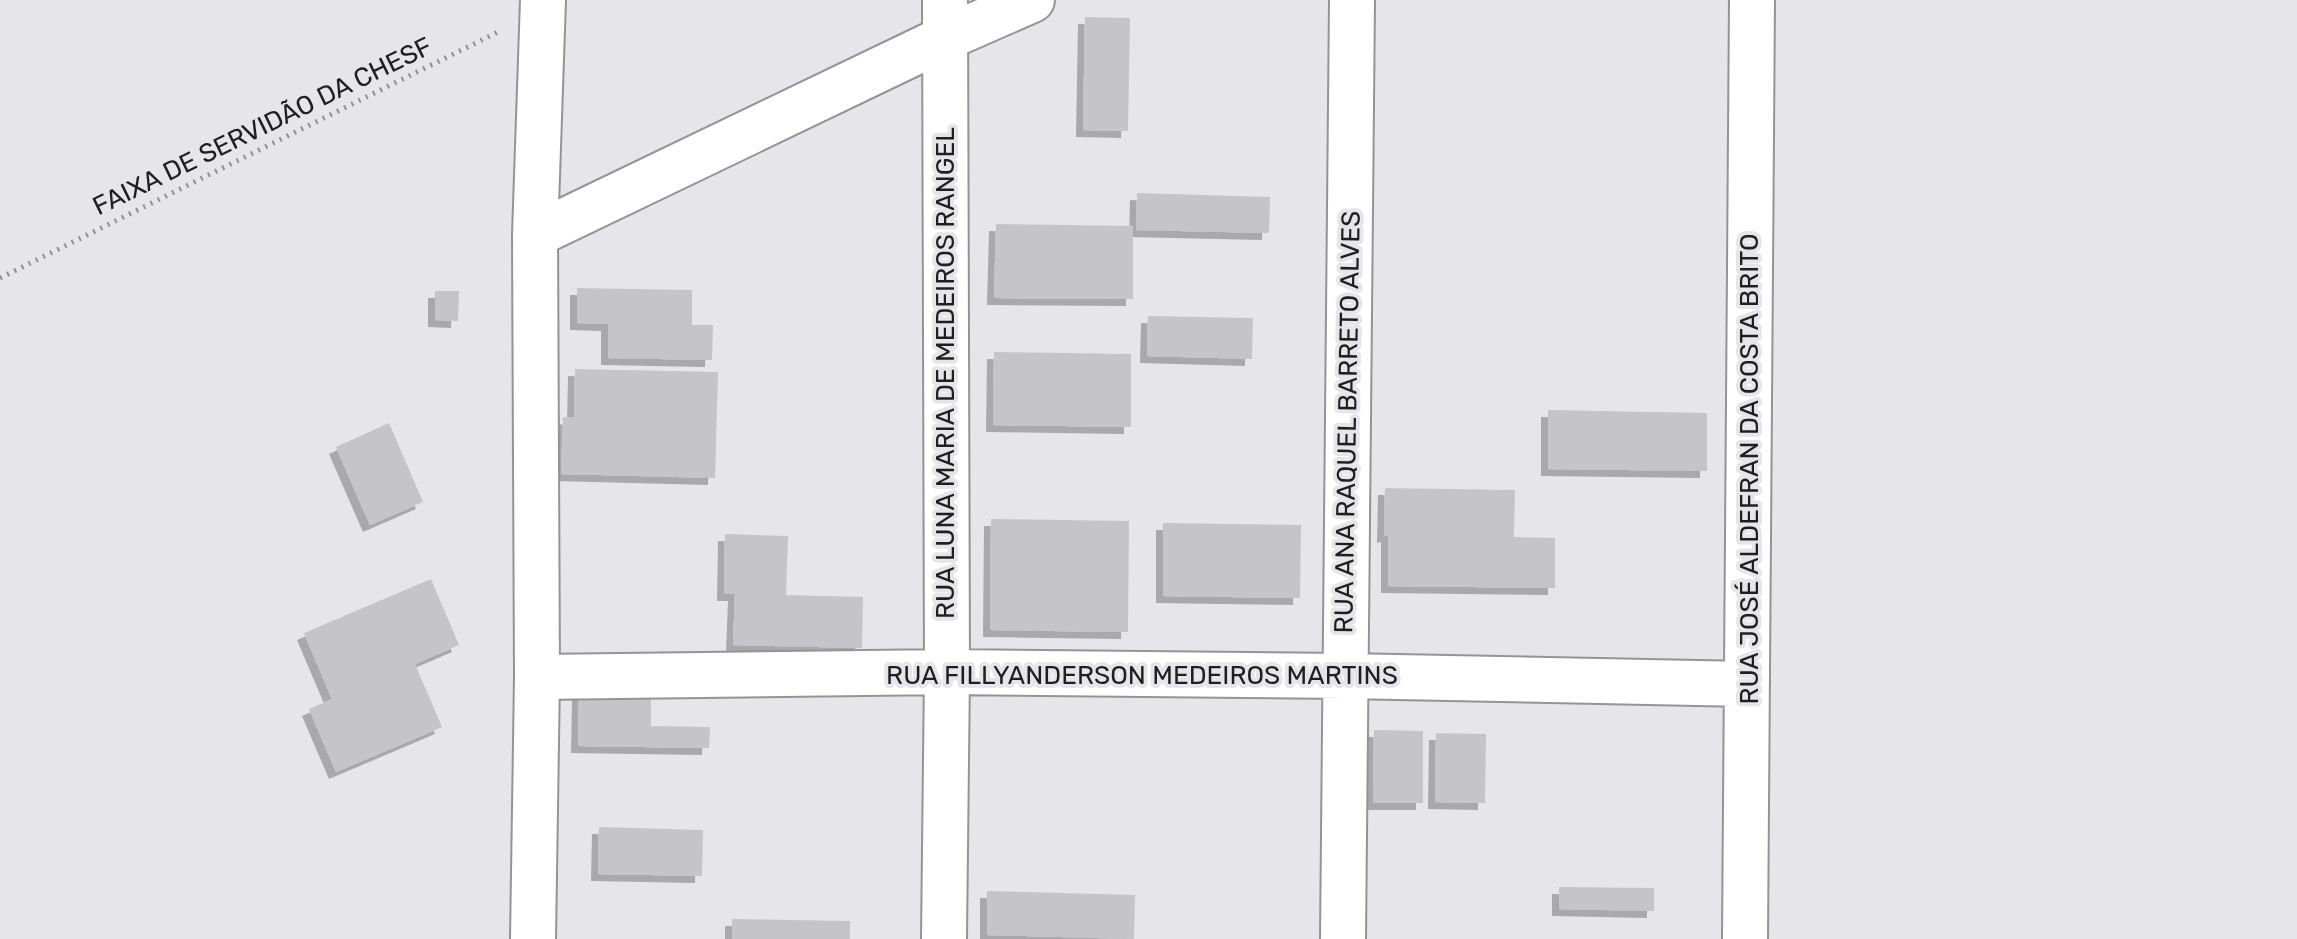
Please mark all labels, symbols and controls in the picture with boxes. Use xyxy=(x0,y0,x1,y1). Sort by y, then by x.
street label: FAIXA DE SERVIDÃO DA CHESF xyxy=(88,31,437,222)
street label: RUA LUNA MARIA DE MEDEIROS RANGEL xyxy=(930,127,961,619)
street label: RUA ANA RAQUEL BARRETO ALVES xyxy=(1328,210,1367,634)
street label: RUA JOSÉ ALDEFRAN DA COSTA BRITO xyxy=(1734,233,1765,705)
street label: RUA FILLYANDERSON MEDEIROS MARTINS xyxy=(886,660,1398,691)

